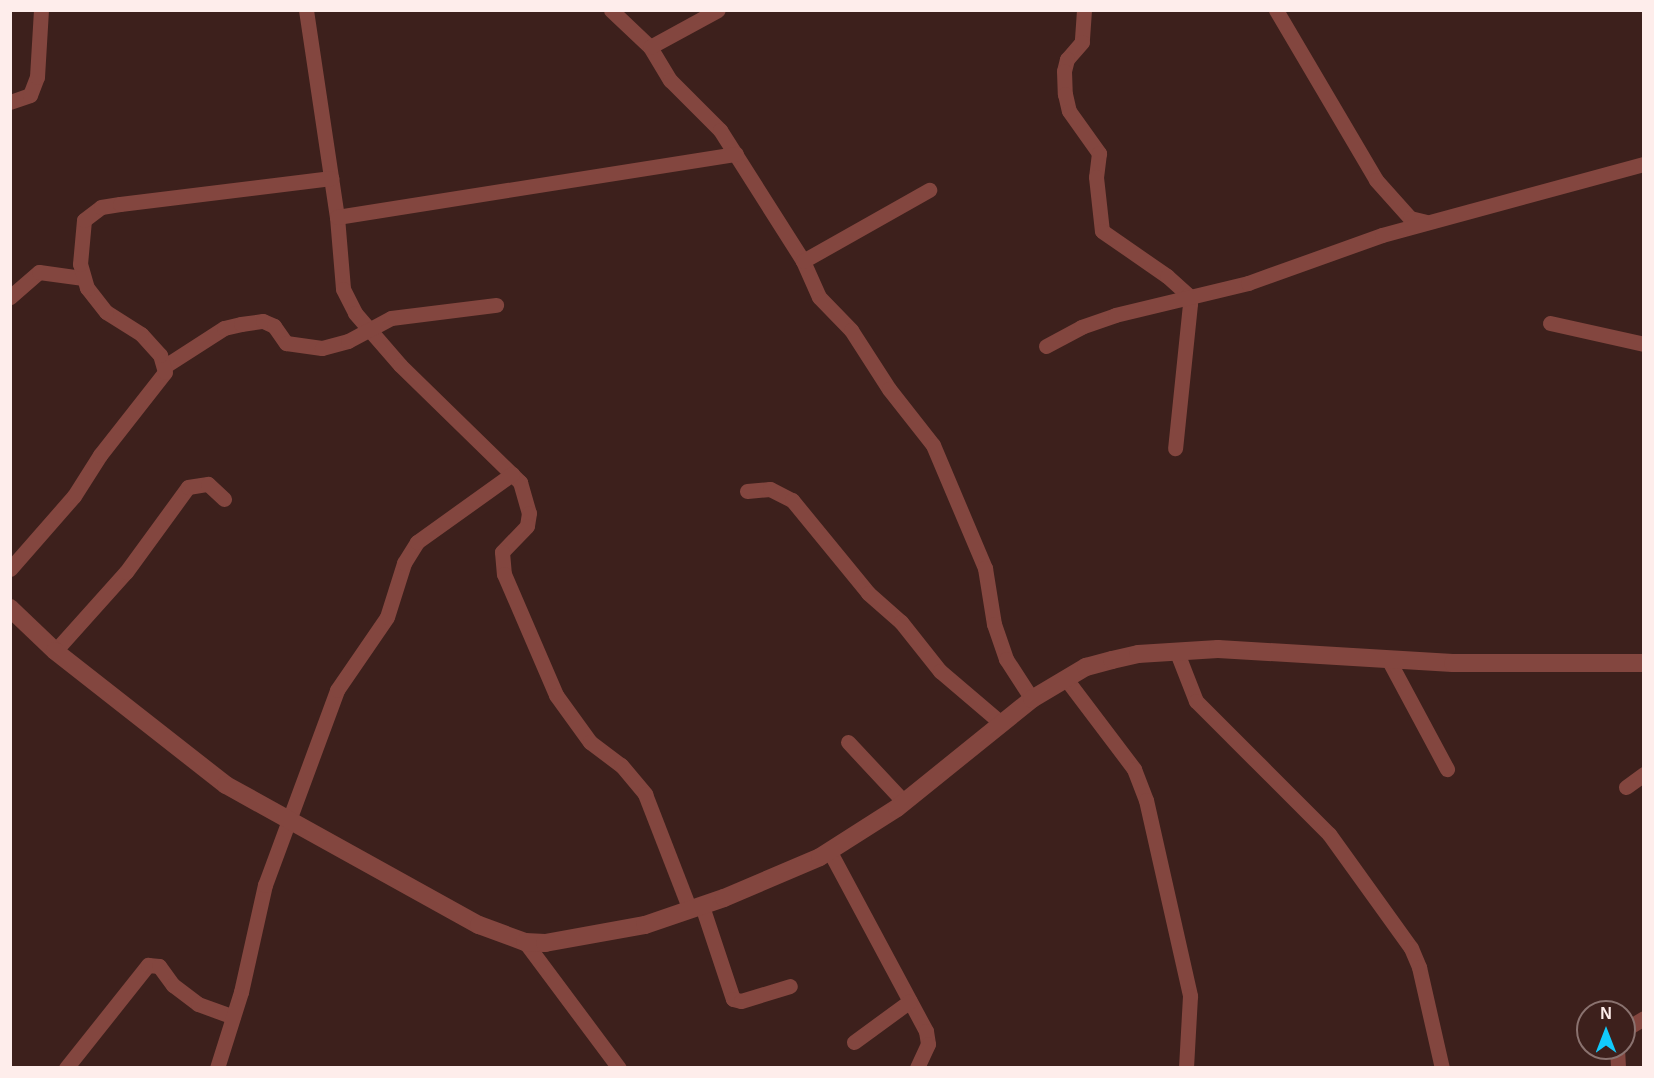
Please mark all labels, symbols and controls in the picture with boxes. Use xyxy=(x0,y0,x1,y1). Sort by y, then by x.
north arrow xyxy=(1576,1000,1636,1060)
text: N xyxy=(1600,1005,1612,1022)

